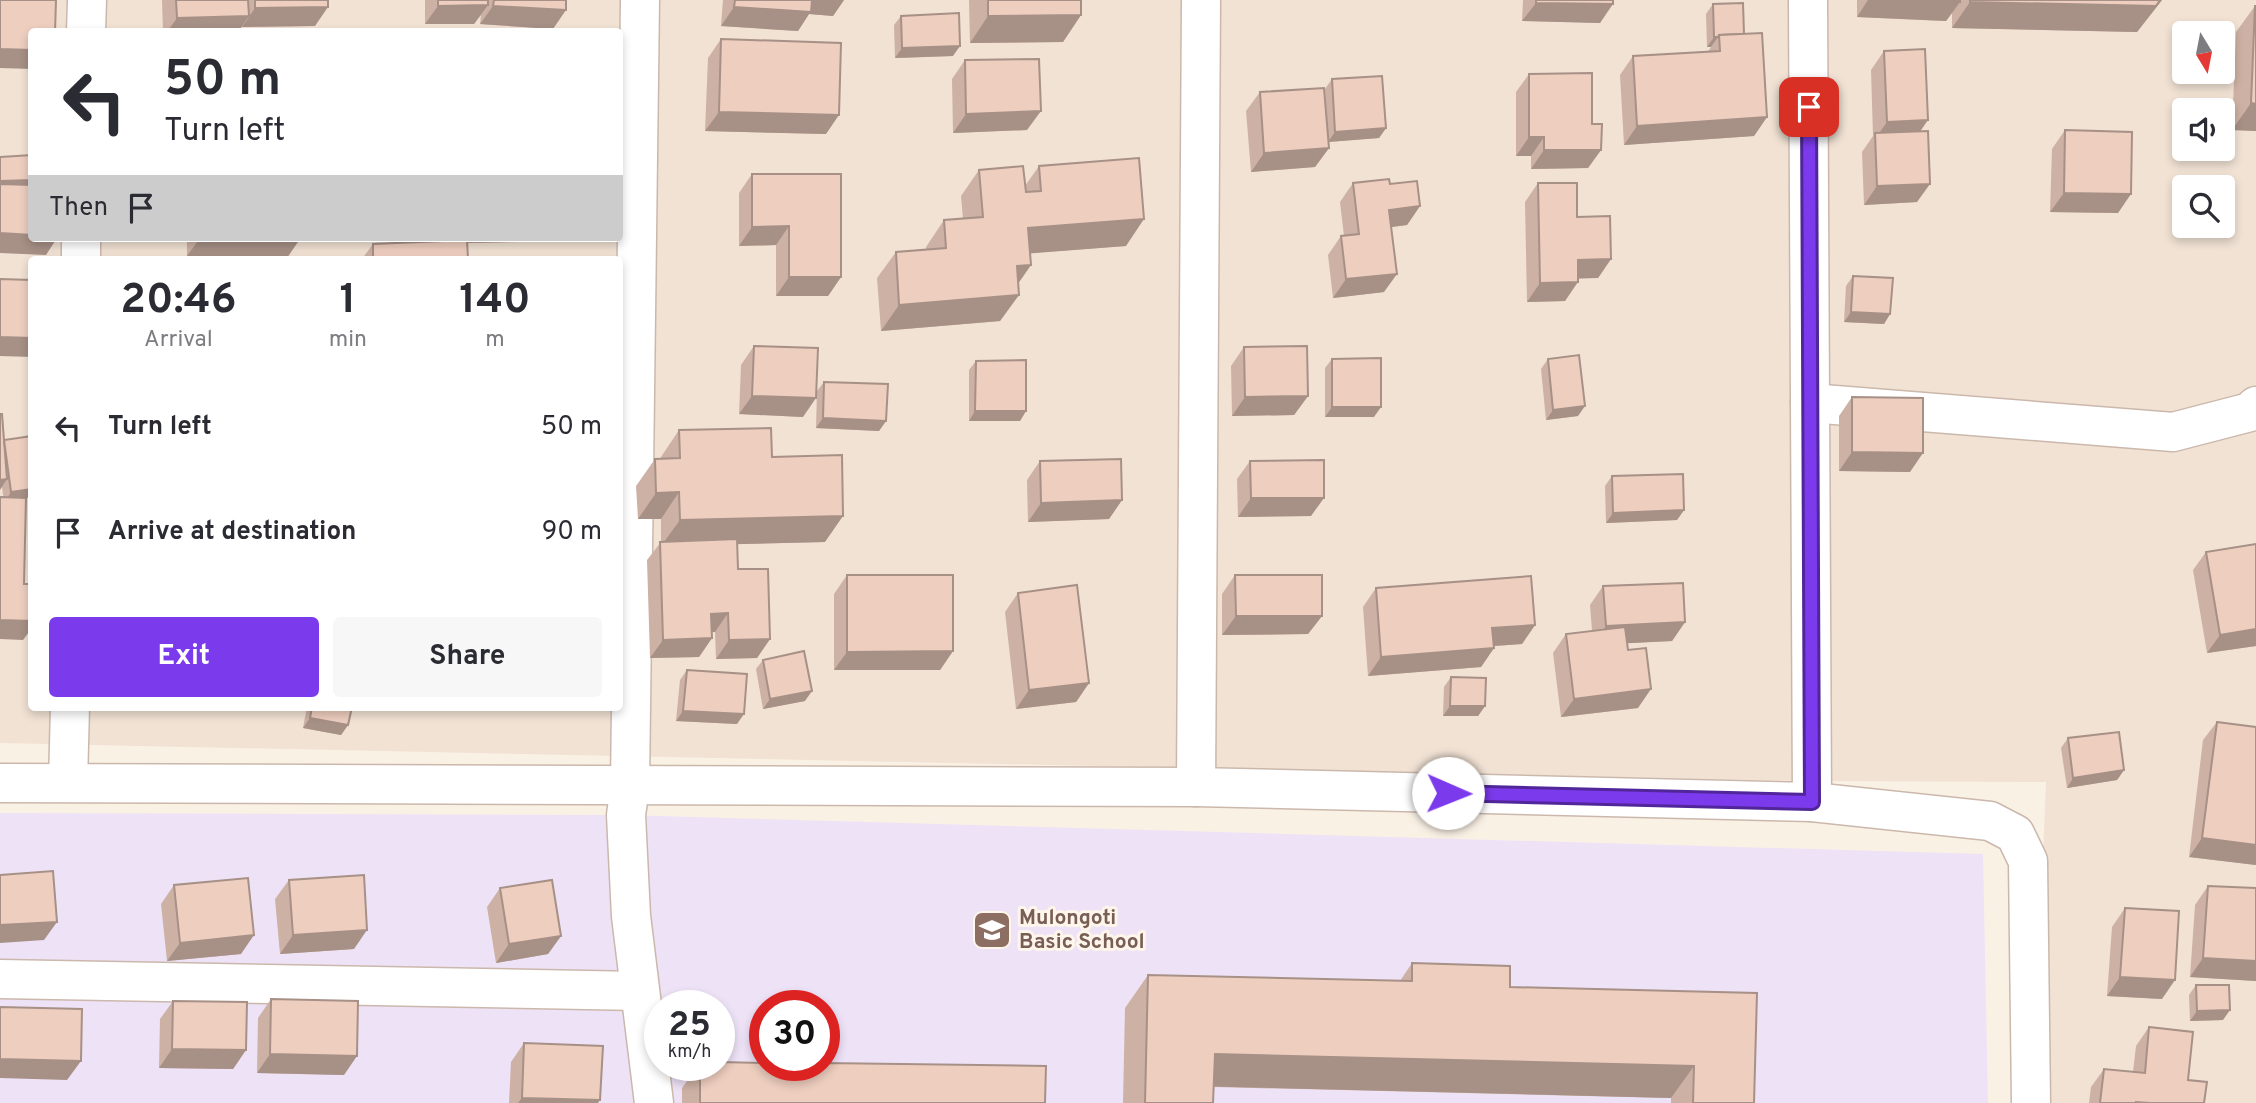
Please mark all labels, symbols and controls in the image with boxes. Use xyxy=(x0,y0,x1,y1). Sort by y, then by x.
north arrow xyxy=(2172,21,2235,84)
map controls xyxy=(2172,21,2235,238)
text: 50 m xyxy=(164,51,281,113)
icon: left xyxy=(49,56,140,147)
pin xyxy=(1779,77,1839,137)
icon: arrive xyxy=(1790,88,1828,126)
button: sound xyxy=(2172,98,2235,161)
text: Turn left xyxy=(164,112,285,152)
button: search xyxy=(2172,175,2235,238)
icon: arrive xyxy=(122,189,160,227)
text: Then xyxy=(49,192,108,225)
text: 20:46 xyxy=(120,275,237,328)
text: 1 xyxy=(340,275,356,328)
text: 140 xyxy=(459,275,531,328)
text: Arrival xyxy=(144,326,213,355)
text: min xyxy=(329,326,367,355)
text: m xyxy=(485,326,505,355)
icon: left xyxy=(49,409,87,447)
text: Turn left xyxy=(108,411,212,444)
text: 50 m xyxy=(541,411,602,444)
icon: arrive xyxy=(49,514,87,552)
text: Arrive at destination xyxy=(108,516,356,549)
text: 90 m xyxy=(542,516,602,549)
button: Exit xyxy=(49,617,319,697)
button: Share xyxy=(333,617,602,697)
position arrow xyxy=(1411,756,1485,830)
place label: Mulongoti Basic School xyxy=(1019,905,1145,956)
school or university icon: Mulongoti Basic School xyxy=(971,909,1013,951)
speed limit sign: 30 xyxy=(749,990,840,1081)
text: 25 xyxy=(668,1004,711,1048)
text: km/h xyxy=(668,1041,711,1064)

